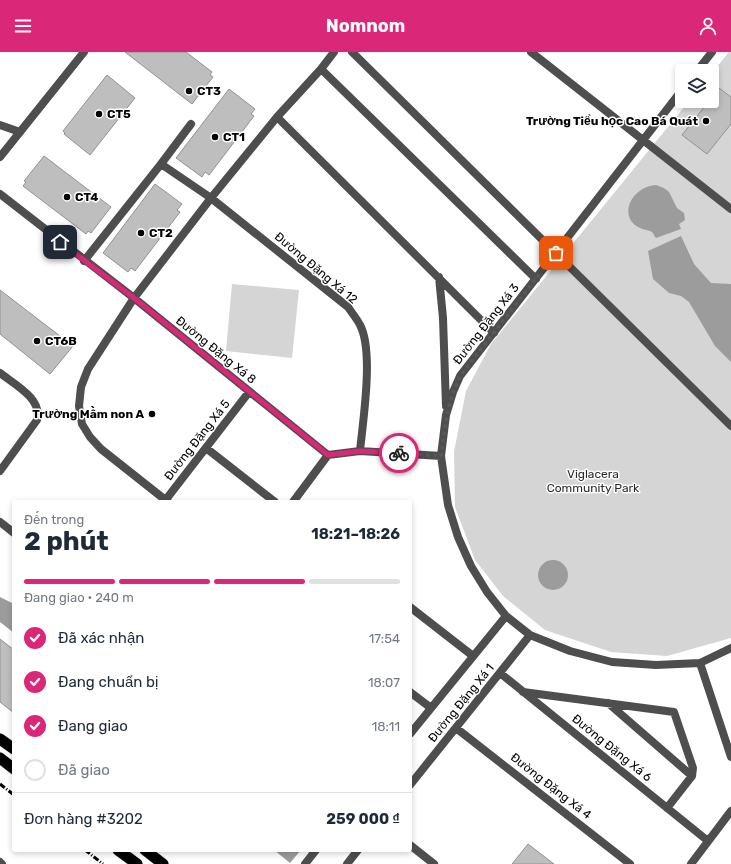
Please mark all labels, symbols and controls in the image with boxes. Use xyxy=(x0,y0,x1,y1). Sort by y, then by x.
icon: menu xyxy=(12,15,34,37)
text: Nomnom xyxy=(326,15,405,37)
icon: person xyxy=(697,15,719,37)
map controls xyxy=(675,64,719,108)
button: layers xyxy=(675,64,719,108)
place label: CT3 xyxy=(197,84,221,98)
marker: CT3 xyxy=(184,86,194,96)
place label: CT5 xyxy=(107,107,131,121)
marker: CT5 xyxy=(94,109,104,119)
place label: Trường Tiểu học Cao Bá Quát xyxy=(526,114,698,128)
marker: Trường Tiểu học Cao Bá Quát xyxy=(701,116,711,126)
place label: CT1 xyxy=(223,130,245,144)
marker: CT1 xyxy=(210,132,220,142)
place label: CT4 xyxy=(75,190,99,204)
marker: CT4 xyxy=(62,192,72,202)
pin xyxy=(43,225,77,259)
place label: CT2 xyxy=(149,226,173,240)
marker: CT2 xyxy=(136,228,146,238)
street label: Đường Đặng Xá 12 xyxy=(272,229,360,307)
icon: home xyxy=(49,231,71,253)
pin xyxy=(539,236,573,270)
icon: bag xyxy=(545,242,567,264)
street label: Đường Đặng Xá 3 xyxy=(450,281,522,367)
street label: Đường Đặng Xá 8 xyxy=(173,313,259,387)
place label: CT6B xyxy=(45,334,77,348)
marker: CT6B xyxy=(32,336,42,346)
street label: Đường Đặng Xá 5 xyxy=(161,397,233,483)
place label: Trường Mầm non A xyxy=(32,406,144,421)
marker: Trường Mầm non A xyxy=(147,409,157,419)
courier xyxy=(379,433,419,473)
icon: bike xyxy=(388,442,410,464)
park label: Viglacera Community Park xyxy=(547,467,640,495)
text: Đến trong xyxy=(24,512,84,527)
text: 18:21–18:26 xyxy=(311,525,400,543)
text: 2 phút xyxy=(24,526,109,557)
text: Đang giao · 240 m xyxy=(24,590,134,605)
icon: check xyxy=(24,627,46,649)
text: Đã xác nhận xyxy=(58,629,144,647)
text: 17:54 xyxy=(369,631,400,646)
street label: Đường Đặng Xá 1 xyxy=(425,661,497,745)
icon: check xyxy=(24,671,46,693)
text: Đang chuẩn bị xyxy=(58,673,158,691)
text: 18:07 xyxy=(368,675,400,690)
street label: Đường Đặng Xá 6 xyxy=(569,712,655,784)
icon: check xyxy=(24,715,46,737)
text: Đang giao xyxy=(58,717,128,735)
text: 18:11 xyxy=(372,719,400,734)
street label: Đường Đặng Xá 4 xyxy=(508,750,595,822)
text: Đã giao xyxy=(58,761,110,779)
text: Đơn hàng #3202 xyxy=(24,810,143,828)
text: 259 000 ₫ xyxy=(326,810,400,828)

